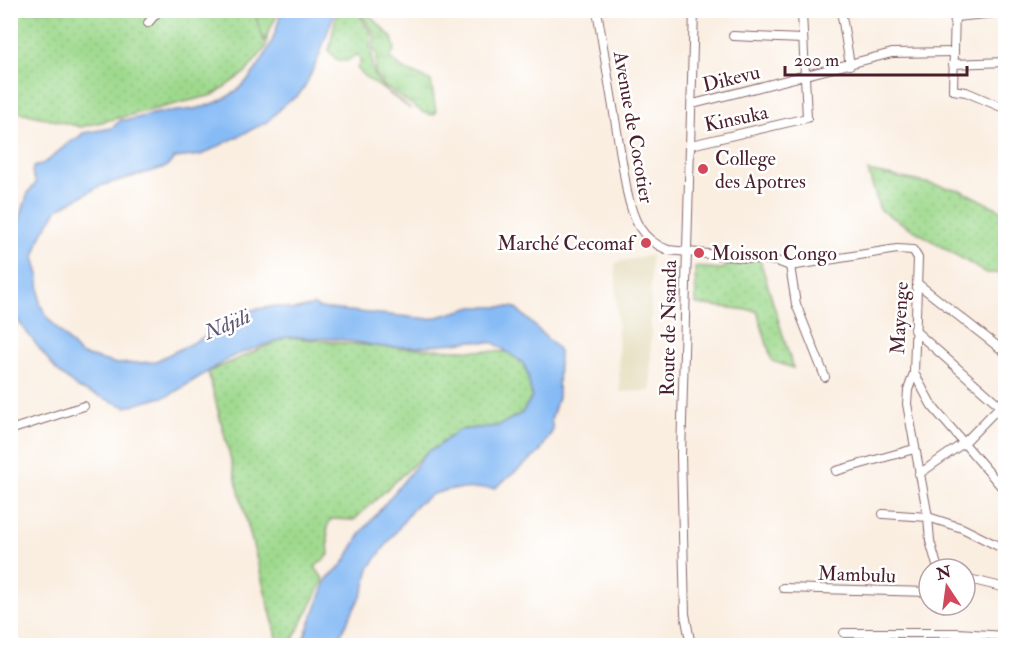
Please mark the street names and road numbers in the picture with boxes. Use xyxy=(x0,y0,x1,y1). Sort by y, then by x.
street label: Avenue de Cocotier xyxy=(608,48,659,206)
street label: Dikevu xyxy=(700,59,762,98)
street label: Kinsuka xyxy=(702,99,771,137)
street label: Route de Nsanda xyxy=(655,259,682,396)
street label: Mayenge xyxy=(885,281,914,355)
street label: Mambulu xyxy=(817,561,897,588)

